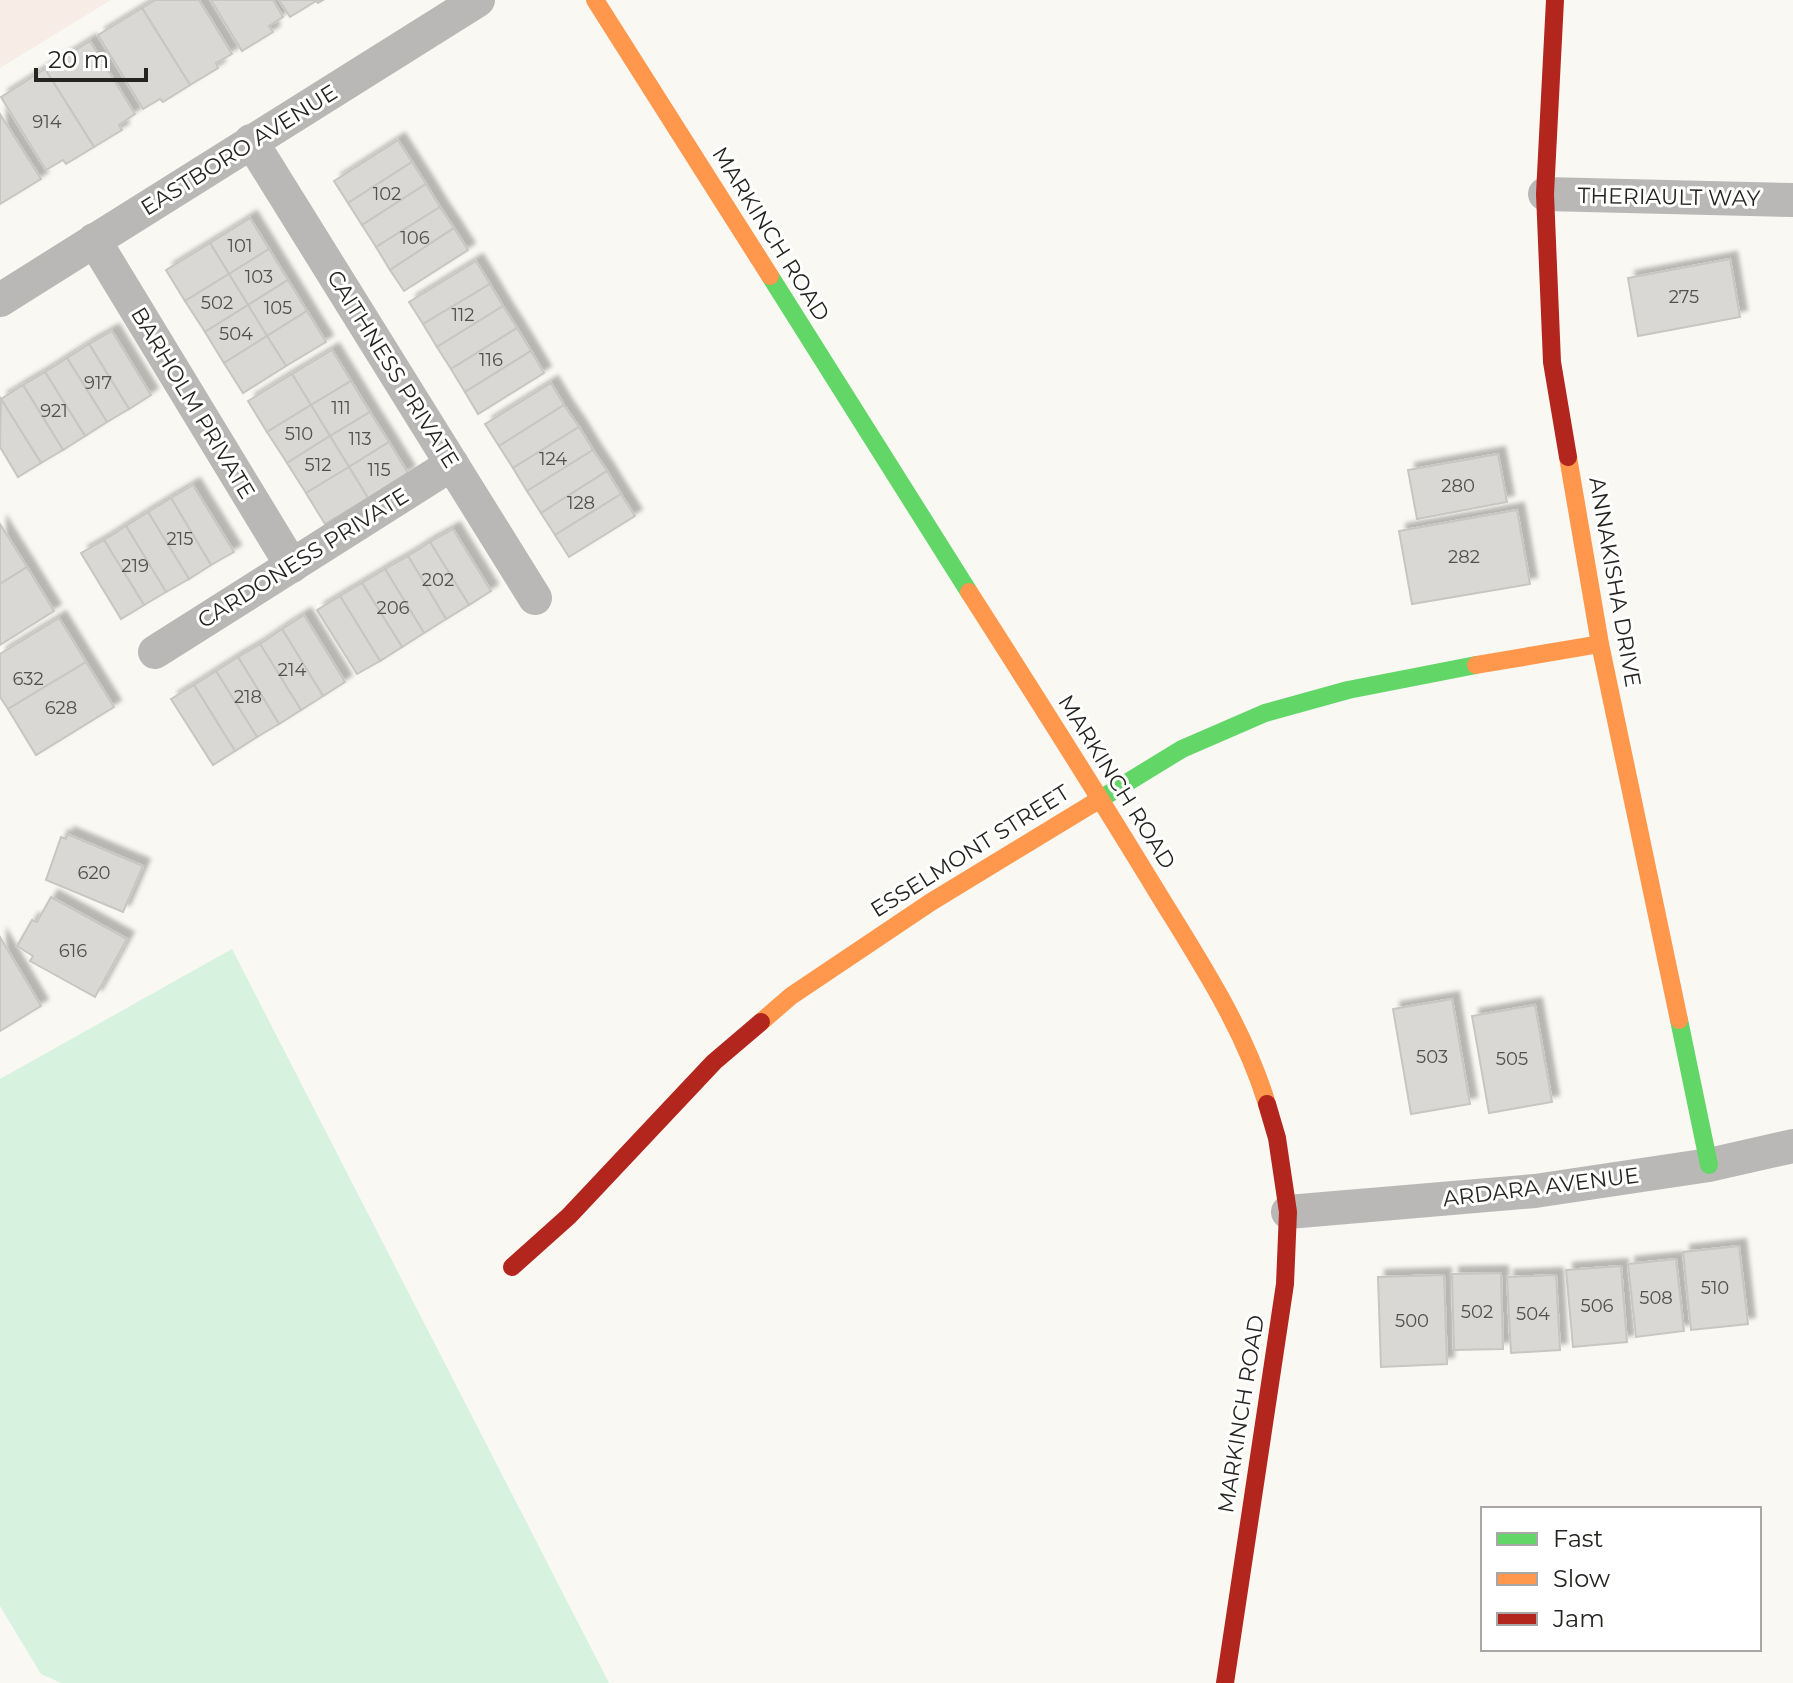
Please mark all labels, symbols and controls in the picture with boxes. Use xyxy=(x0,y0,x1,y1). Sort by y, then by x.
scale bar xyxy=(36,32,146,82)
text: 20 m xyxy=(48,45,109,74)
street label: EASTBORO AVENUE xyxy=(136,79,342,221)
house number: 914 xyxy=(32,111,62,133)
street label: MARKINCH ROAD xyxy=(707,142,835,326)
street label: THERIAULT WAY xyxy=(1577,182,1761,212)
house number: 102 xyxy=(373,183,401,205)
house number: 106 xyxy=(400,227,430,249)
house number: 101 xyxy=(228,235,252,257)
street label: CAITHNESS PRIVATE xyxy=(321,265,465,473)
house number: 103 xyxy=(245,266,273,288)
house number: 275 xyxy=(1669,286,1699,308)
house number: 502 xyxy=(201,292,233,314)
house number: 105 xyxy=(264,297,292,319)
street label: BARHOLM PRIVATE xyxy=(125,302,261,504)
house number: 112 xyxy=(451,304,475,326)
house number: 504 xyxy=(219,323,253,345)
house number: 116 xyxy=(479,349,503,371)
house number: 917 xyxy=(84,372,112,394)
house number: 111 xyxy=(331,397,351,419)
house number: 921 xyxy=(40,400,68,422)
house number: 510 xyxy=(285,423,313,445)
house number: 113 xyxy=(348,428,372,450)
house number: 124 xyxy=(539,448,567,470)
house number: 512 xyxy=(305,454,331,476)
house number: 115 xyxy=(367,459,391,481)
house number: 280 xyxy=(1441,475,1475,497)
street label: ANNAKISHA DRIVE xyxy=(1583,475,1647,689)
street label: CARDONESS PRIVATE xyxy=(193,482,413,634)
house number: 128 xyxy=(567,492,595,514)
house number: 215 xyxy=(167,528,193,550)
house number: 282 xyxy=(1448,546,1480,568)
house number: 219 xyxy=(121,555,149,577)
house number: 202 xyxy=(422,569,454,591)
house number: 206 xyxy=(376,597,410,619)
house number: 214 xyxy=(278,659,306,681)
house number: 632 xyxy=(12,668,44,690)
house number: 218 xyxy=(234,686,262,708)
street label: MARKINCH ROAD xyxy=(1053,690,1181,874)
house number: 628 xyxy=(45,697,77,719)
street label: ESSELMONT STREET xyxy=(866,779,1075,923)
house number: 620 xyxy=(77,862,111,884)
house number: 616 xyxy=(59,940,87,962)
house number: 503 xyxy=(1416,1046,1448,1068)
house number: 505 xyxy=(1496,1048,1528,1070)
street label: ARDARA AVENUE xyxy=(1441,1162,1641,1212)
house number: 510 xyxy=(1701,1277,1729,1299)
house number: 508 xyxy=(1639,1287,1673,1309)
house number: 506 xyxy=(1580,1295,1614,1317)
house number: 502 xyxy=(1461,1301,1493,1323)
house number: 504 xyxy=(1516,1303,1550,1325)
house number: 500 xyxy=(1395,1310,1429,1332)
street label: MARKINCH ROAD xyxy=(1212,1313,1270,1515)
legend xyxy=(1481,1507,1761,1651)
text: Fast xyxy=(1553,1524,1604,1553)
text: Slow xyxy=(1553,1564,1610,1593)
text: Jam xyxy=(1552,1604,1605,1633)

